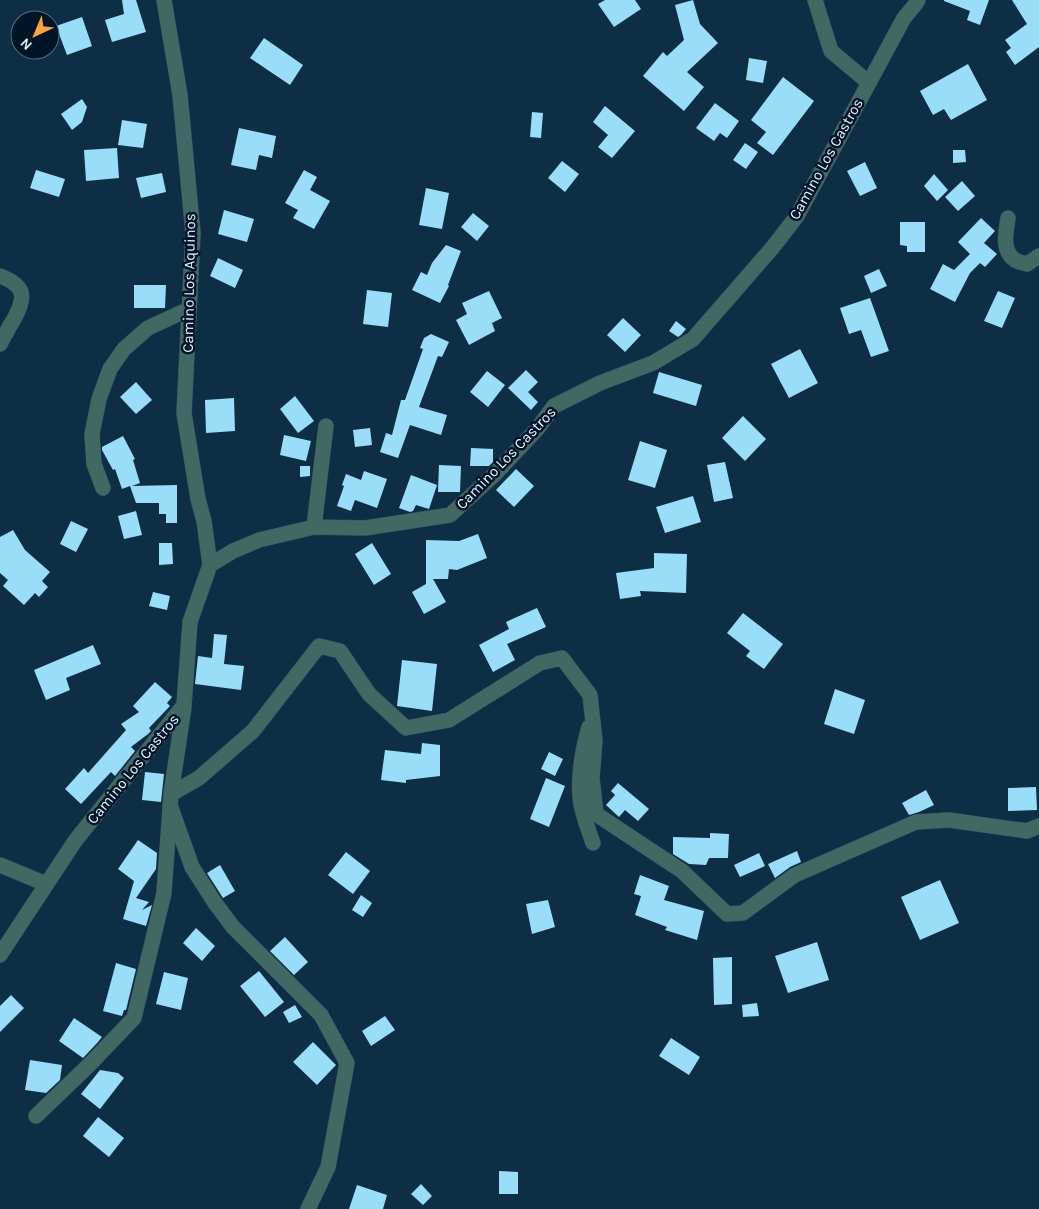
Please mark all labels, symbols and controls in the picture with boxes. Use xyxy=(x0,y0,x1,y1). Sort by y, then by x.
north arrow xyxy=(10,10,60,60)
text: N xyxy=(17,34,36,54)
street label: Camino Los Castros xyxy=(785,95,867,223)
street label: Camino Los Aquinos xyxy=(179,213,199,353)
street label: Camino Los Castros xyxy=(452,403,560,513)
street label: Camino Los Castros xyxy=(83,711,183,827)

